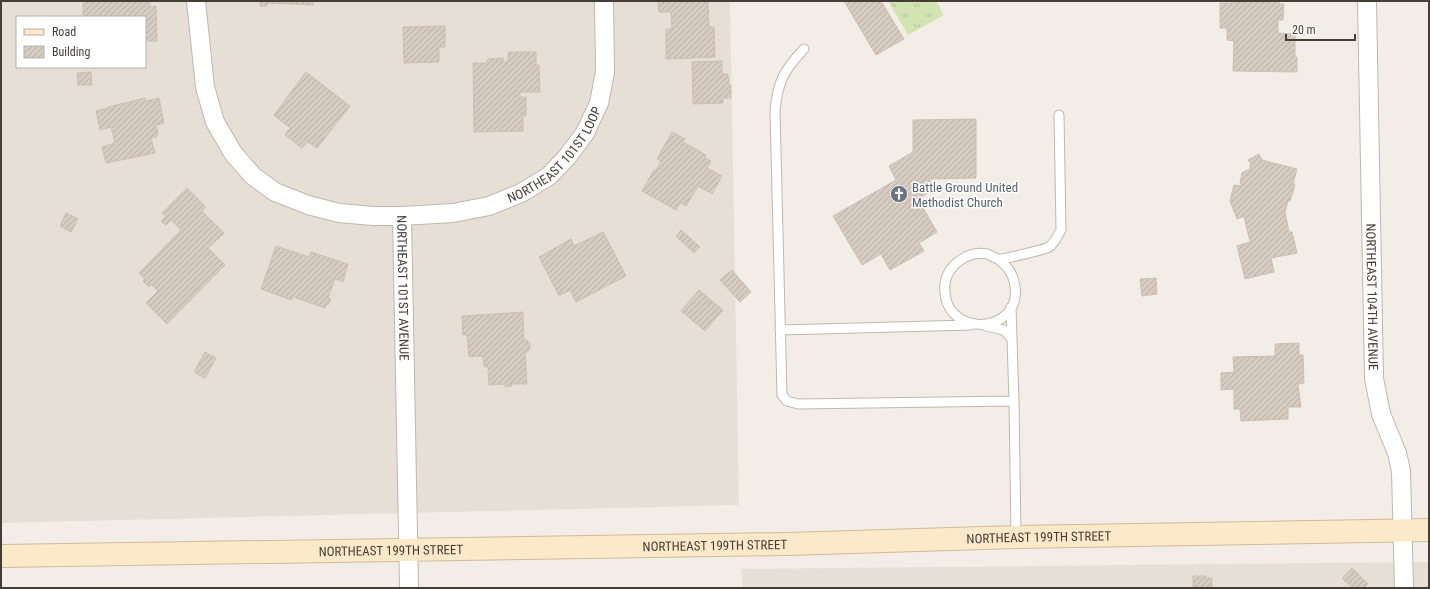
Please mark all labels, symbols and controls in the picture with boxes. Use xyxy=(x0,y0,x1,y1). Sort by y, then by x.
legend xyxy=(16,16,146,68)
scale bar xyxy=(1286,16,1355,42)
text: 20 m xyxy=(1292,23,1316,37)
text: Road xyxy=(52,25,76,39)
text: Building xyxy=(52,45,90,59)
street label: NORTHEAST 101ST LOOP xyxy=(505,104,604,205)
place label: Battle Ground United Methodist Church xyxy=(912,180,1018,210)
church icon: Battle Ground United Methodist Church xyxy=(889,184,909,204)
street label: NORTHEAST 101ST AVENUE xyxy=(394,215,412,361)
street label: NORTHEAST 104TH AVENUE xyxy=(1364,223,1381,371)
street label: NORTHEAST 199TH STREET xyxy=(966,528,1112,546)
street label: NORTHEAST 199TH STREET xyxy=(642,536,788,554)
street label: NORTHEAST 199TH STREET xyxy=(318,541,464,559)

